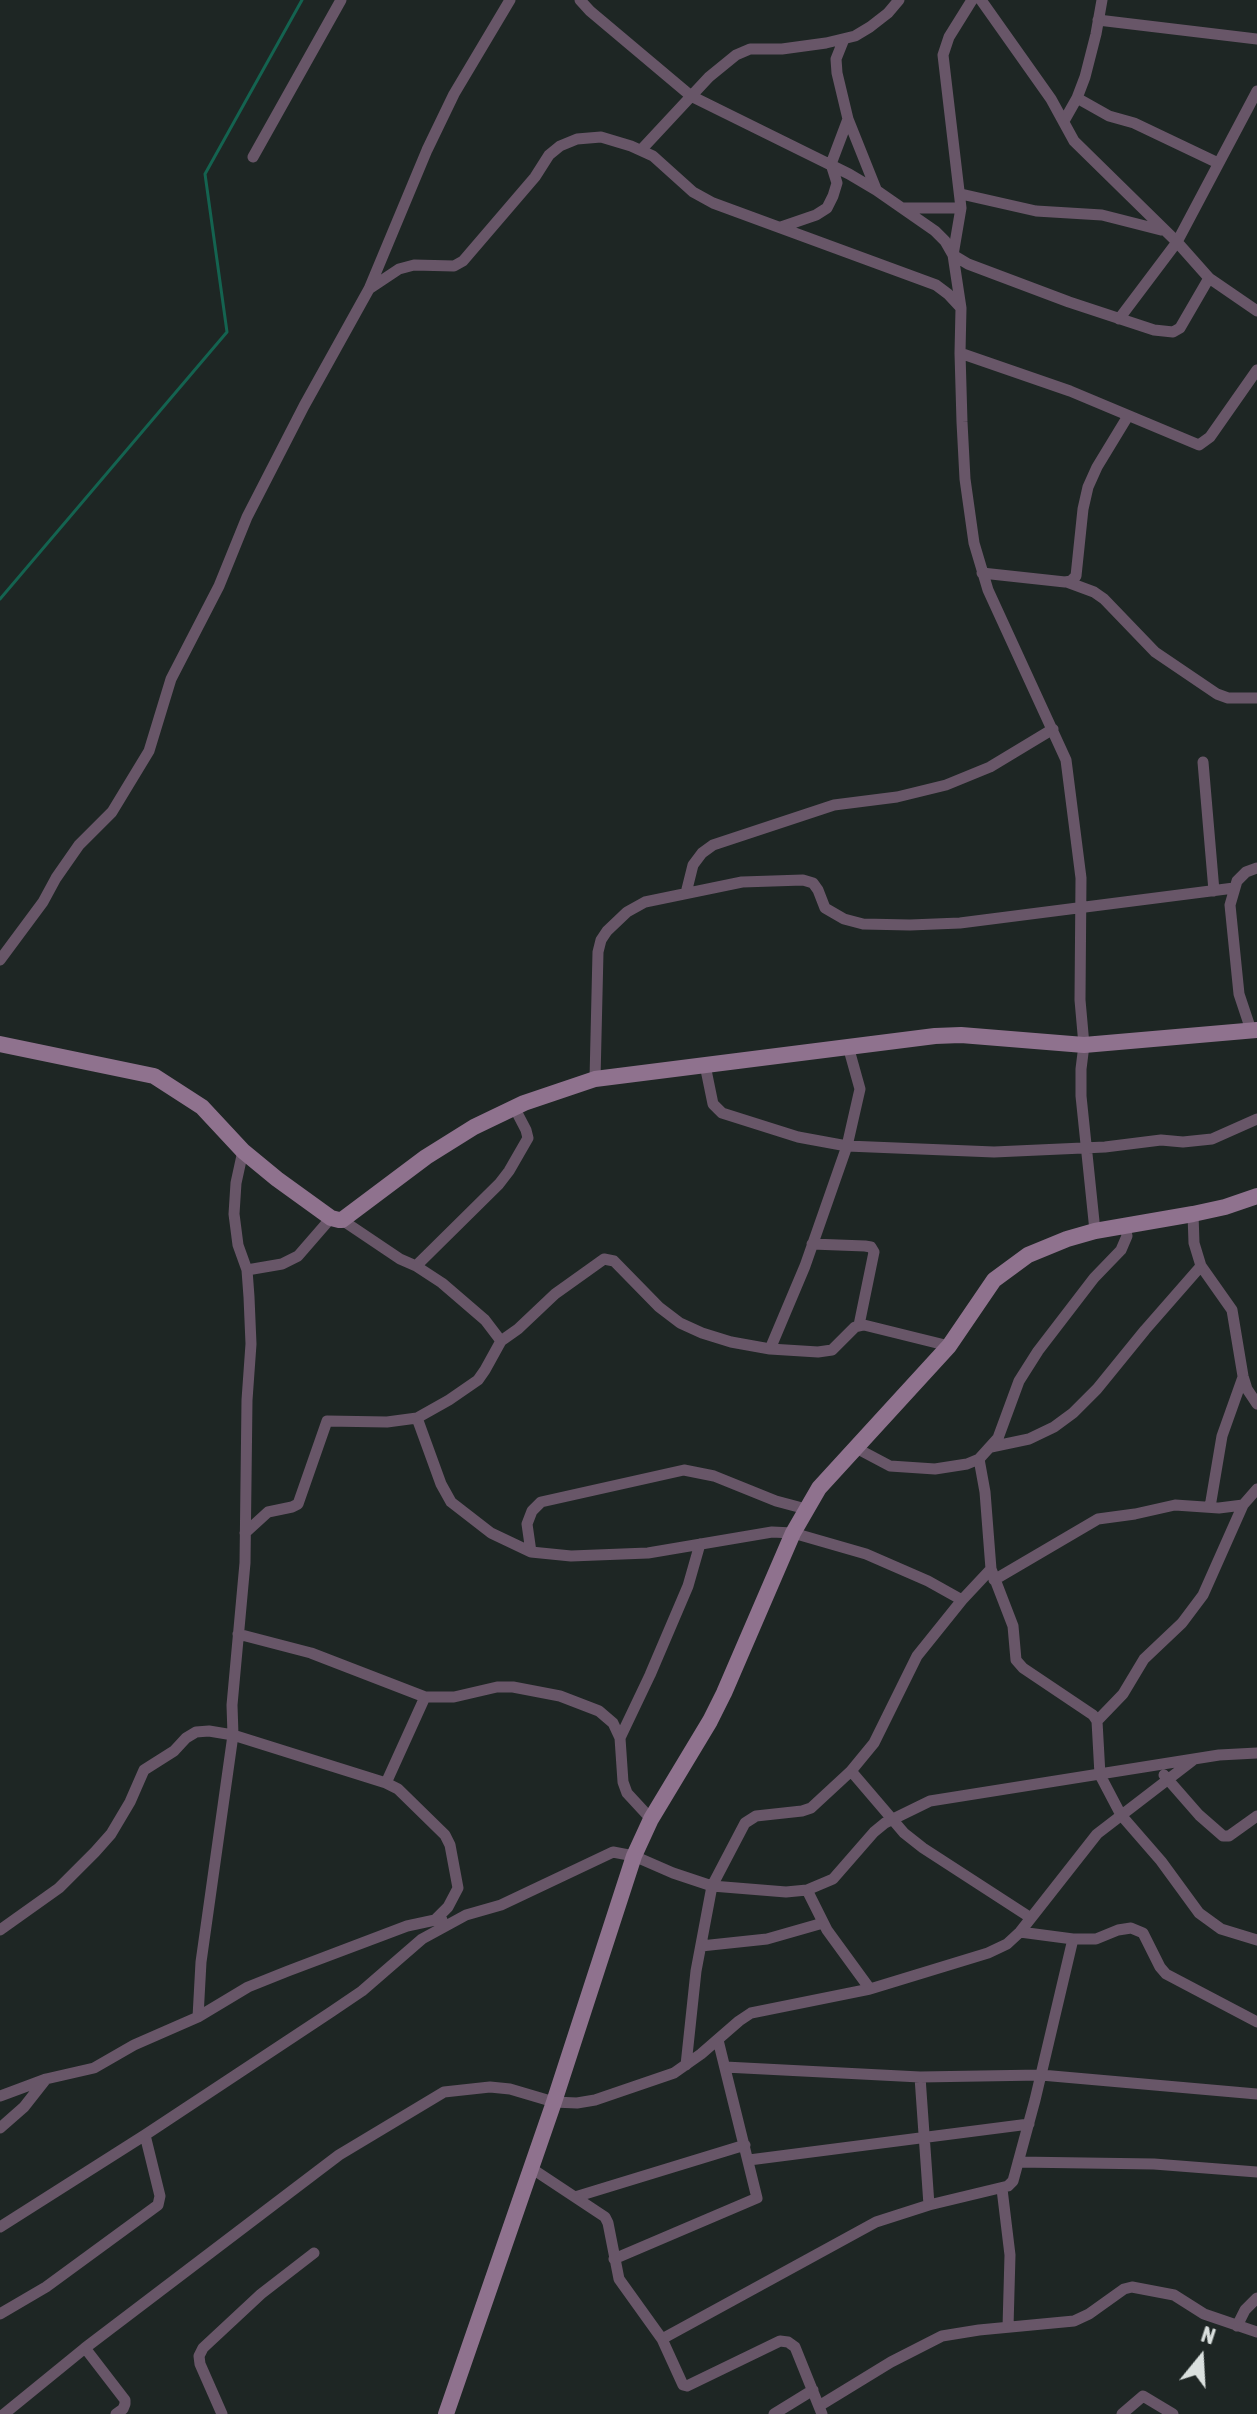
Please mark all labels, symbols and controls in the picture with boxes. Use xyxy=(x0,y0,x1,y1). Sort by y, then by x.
north arrow xyxy=(1161,2318,1241,2398)
text: N xyxy=(1198,2321,1219,2350)

